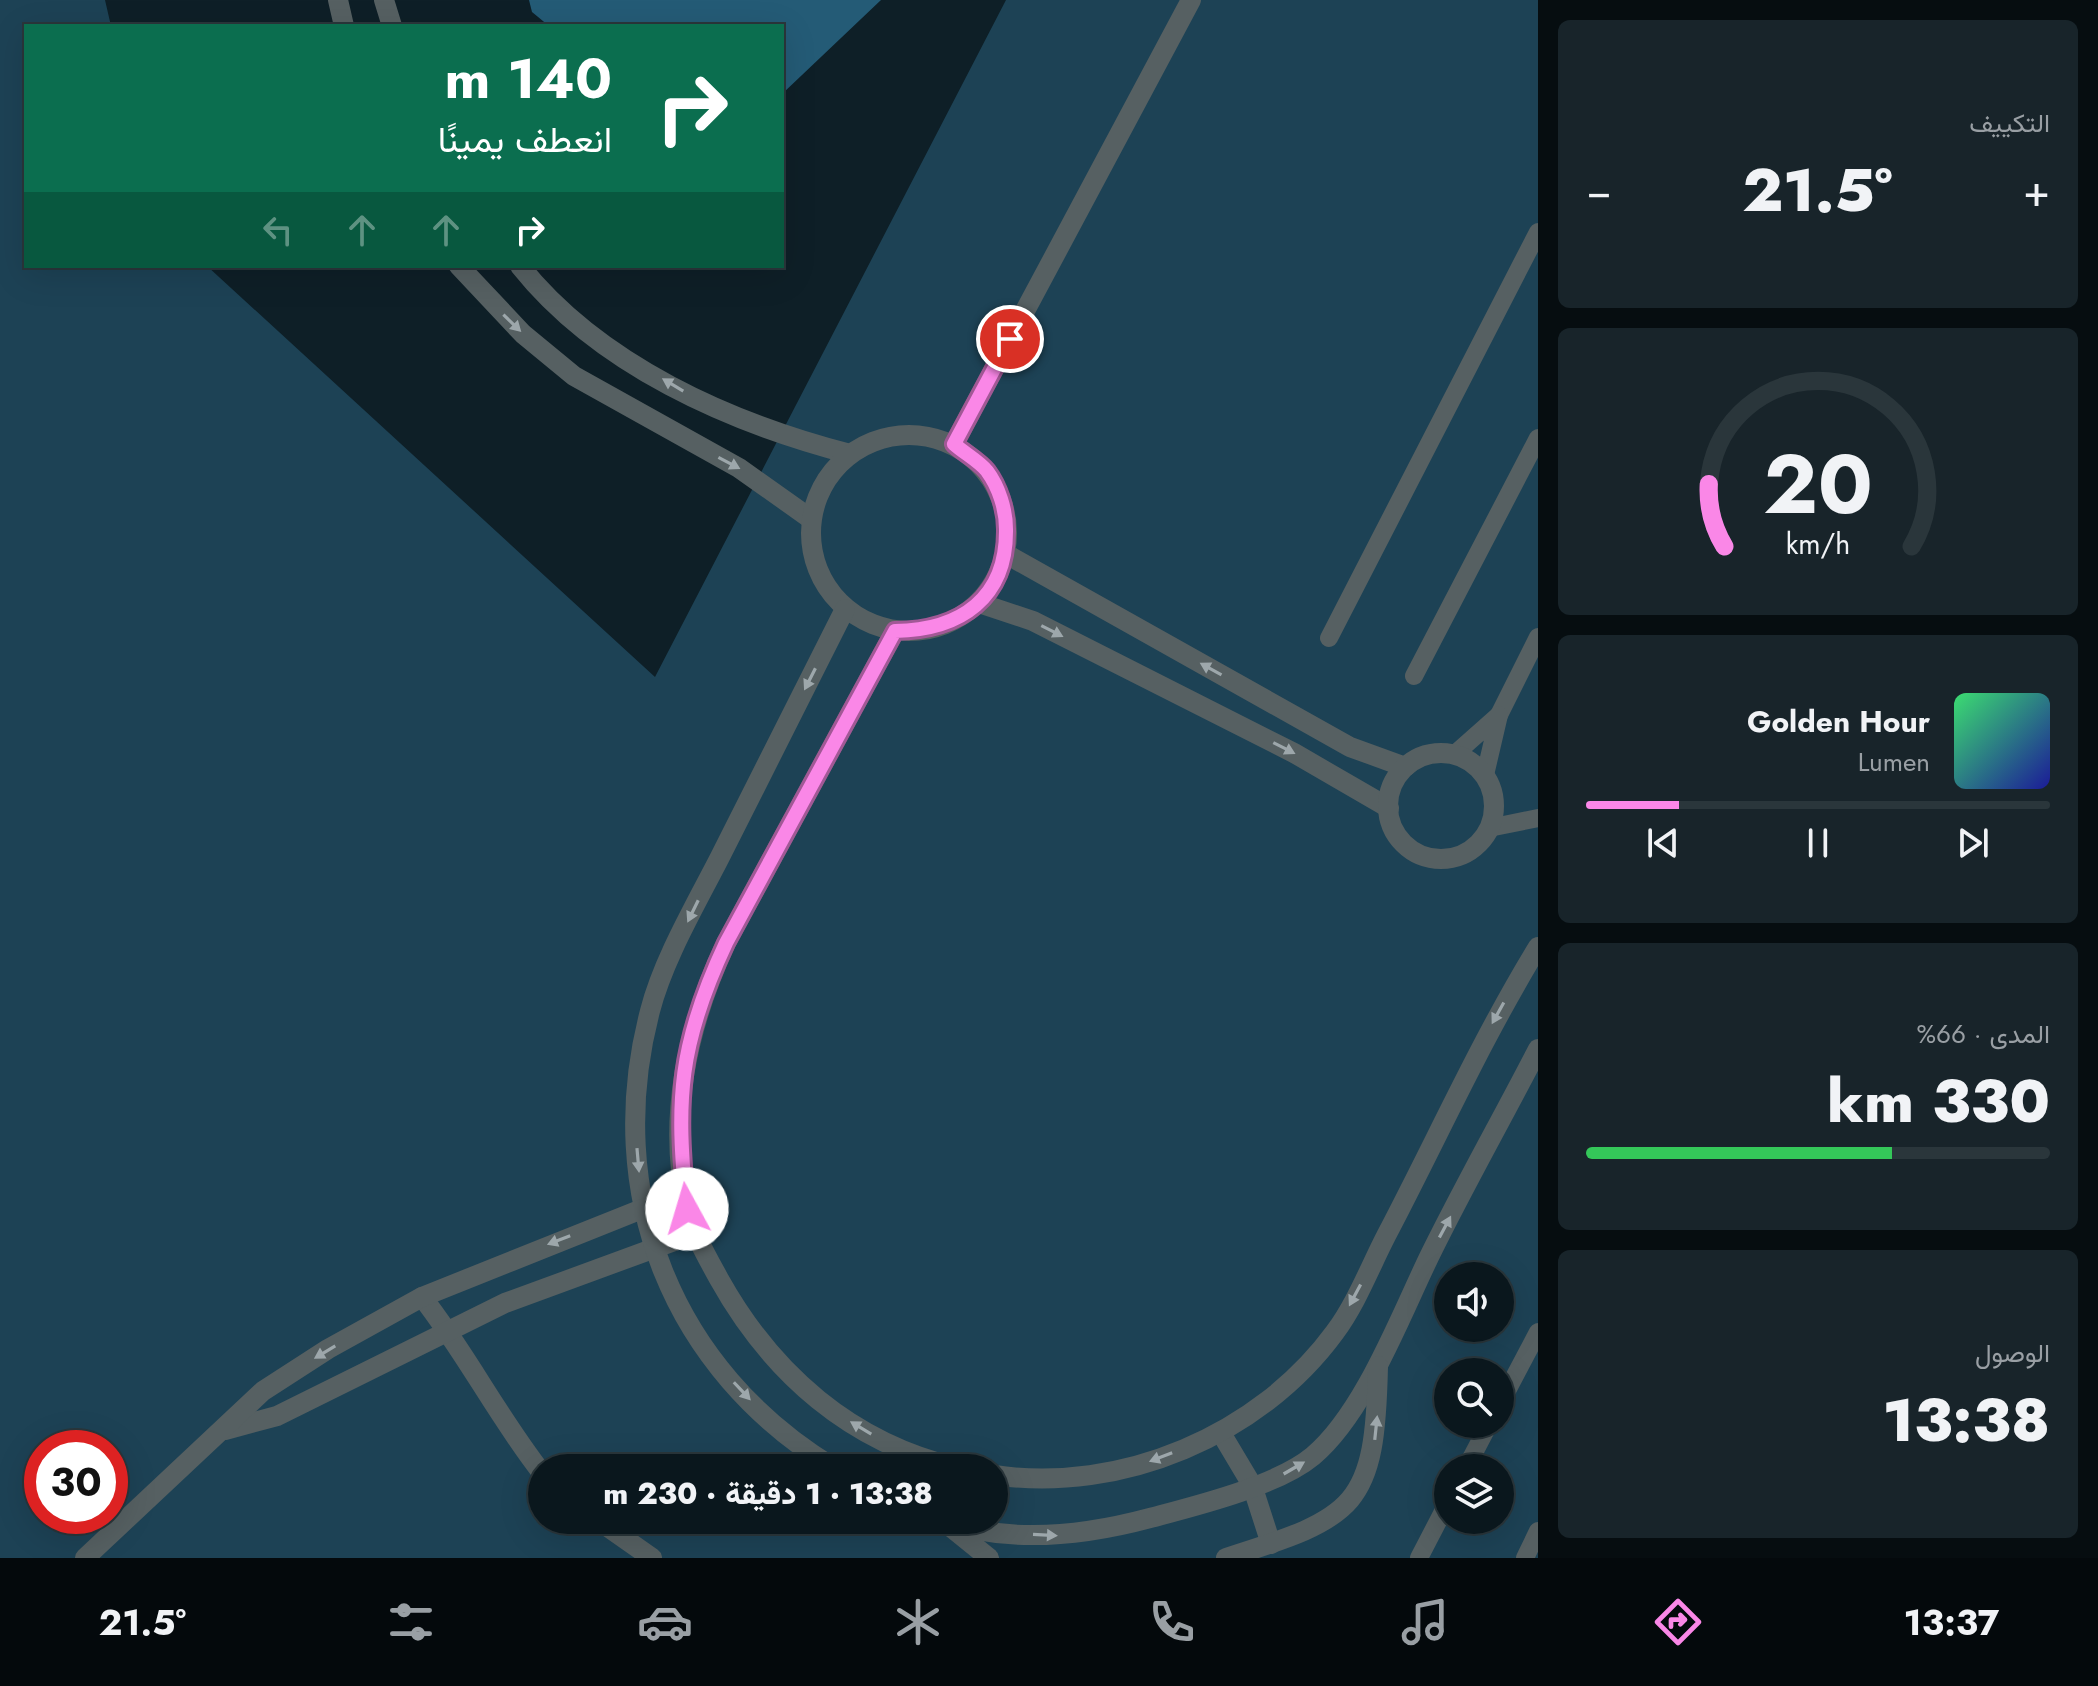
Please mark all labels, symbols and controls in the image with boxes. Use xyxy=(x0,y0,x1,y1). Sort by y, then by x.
text: 140 m xyxy=(445,38,612,119)
icon: right xyxy=(640,56,744,160)
text: التكييف xyxy=(1969,104,2050,142)
text: انعطف يمينًا xyxy=(438,113,612,165)
text: 21.5° xyxy=(1742,147,1893,234)
text: − xyxy=(1586,159,1612,223)
text: + xyxy=(2023,159,2050,223)
icon: left xyxy=(256,208,300,252)
icon: ahead xyxy=(340,208,384,252)
icon: ahead xyxy=(424,208,468,252)
icon: right xyxy=(508,208,552,252)
pin xyxy=(976,305,1044,373)
one-way arrow xyxy=(502,314,521,332)
icon: arrive xyxy=(988,317,1032,361)
one-way arrow xyxy=(662,378,684,392)
text: 20 xyxy=(1763,424,1873,544)
one-way arrow xyxy=(718,457,741,470)
text: km/h xyxy=(1786,524,1850,566)
one-way arrow xyxy=(1040,624,1063,638)
one-way arrow xyxy=(1200,662,1222,676)
one-way arrow xyxy=(803,667,817,690)
text: Golden Hour xyxy=(1747,700,1930,743)
one-way arrow xyxy=(1273,741,1296,754)
text: Lumen xyxy=(1858,743,1930,781)
icon: previous xyxy=(1641,821,1685,865)
icon: pause xyxy=(1796,821,1840,865)
icon: next xyxy=(1951,821,1995,865)
one-way arrow xyxy=(686,899,700,922)
one-way arrow xyxy=(1491,1002,1504,1025)
text: المدى · 66% xyxy=(1917,1015,2050,1053)
text: 330 km xyxy=(1827,1058,2050,1145)
one-way arrow xyxy=(631,1148,644,1173)
position arrow xyxy=(645,1167,729,1251)
one-way arrow xyxy=(1438,1215,1451,1238)
one-way arrow xyxy=(547,1234,571,1247)
map controls xyxy=(1434,1262,1514,1534)
button: sound xyxy=(1434,1262,1514,1342)
one-way arrow xyxy=(1349,1284,1362,1307)
text: الوصول xyxy=(1975,1334,2050,1372)
one-way arrow xyxy=(314,1345,336,1359)
button: search xyxy=(1434,1358,1514,1438)
text: 13:38 xyxy=(1882,1377,2050,1464)
one-way arrow xyxy=(732,1382,750,1401)
one-way arrow xyxy=(1369,1415,1382,1440)
one-way arrow xyxy=(850,1422,872,1436)
speed limit sign: 30 xyxy=(24,1430,128,1534)
one-way arrow xyxy=(1149,1451,1173,1464)
button: layers xyxy=(1434,1454,1514,1534)
one-way arrow xyxy=(1283,1461,1305,1475)
text: 13:38 · 1 دقيقة · 230 m xyxy=(603,1472,933,1515)
one-way arrow xyxy=(1033,1528,1058,1541)
icon: filters xyxy=(383,1594,439,1650)
icon: car xyxy=(637,1594,693,1650)
icon: climate xyxy=(890,1594,946,1650)
icon: phone xyxy=(1144,1594,1200,1650)
icon: music xyxy=(1397,1594,1453,1650)
icon: directions xyxy=(1650,1594,1706,1650)
text: 21.5° xyxy=(99,1596,186,1648)
text: 13:37 xyxy=(1904,1596,1999,1648)

